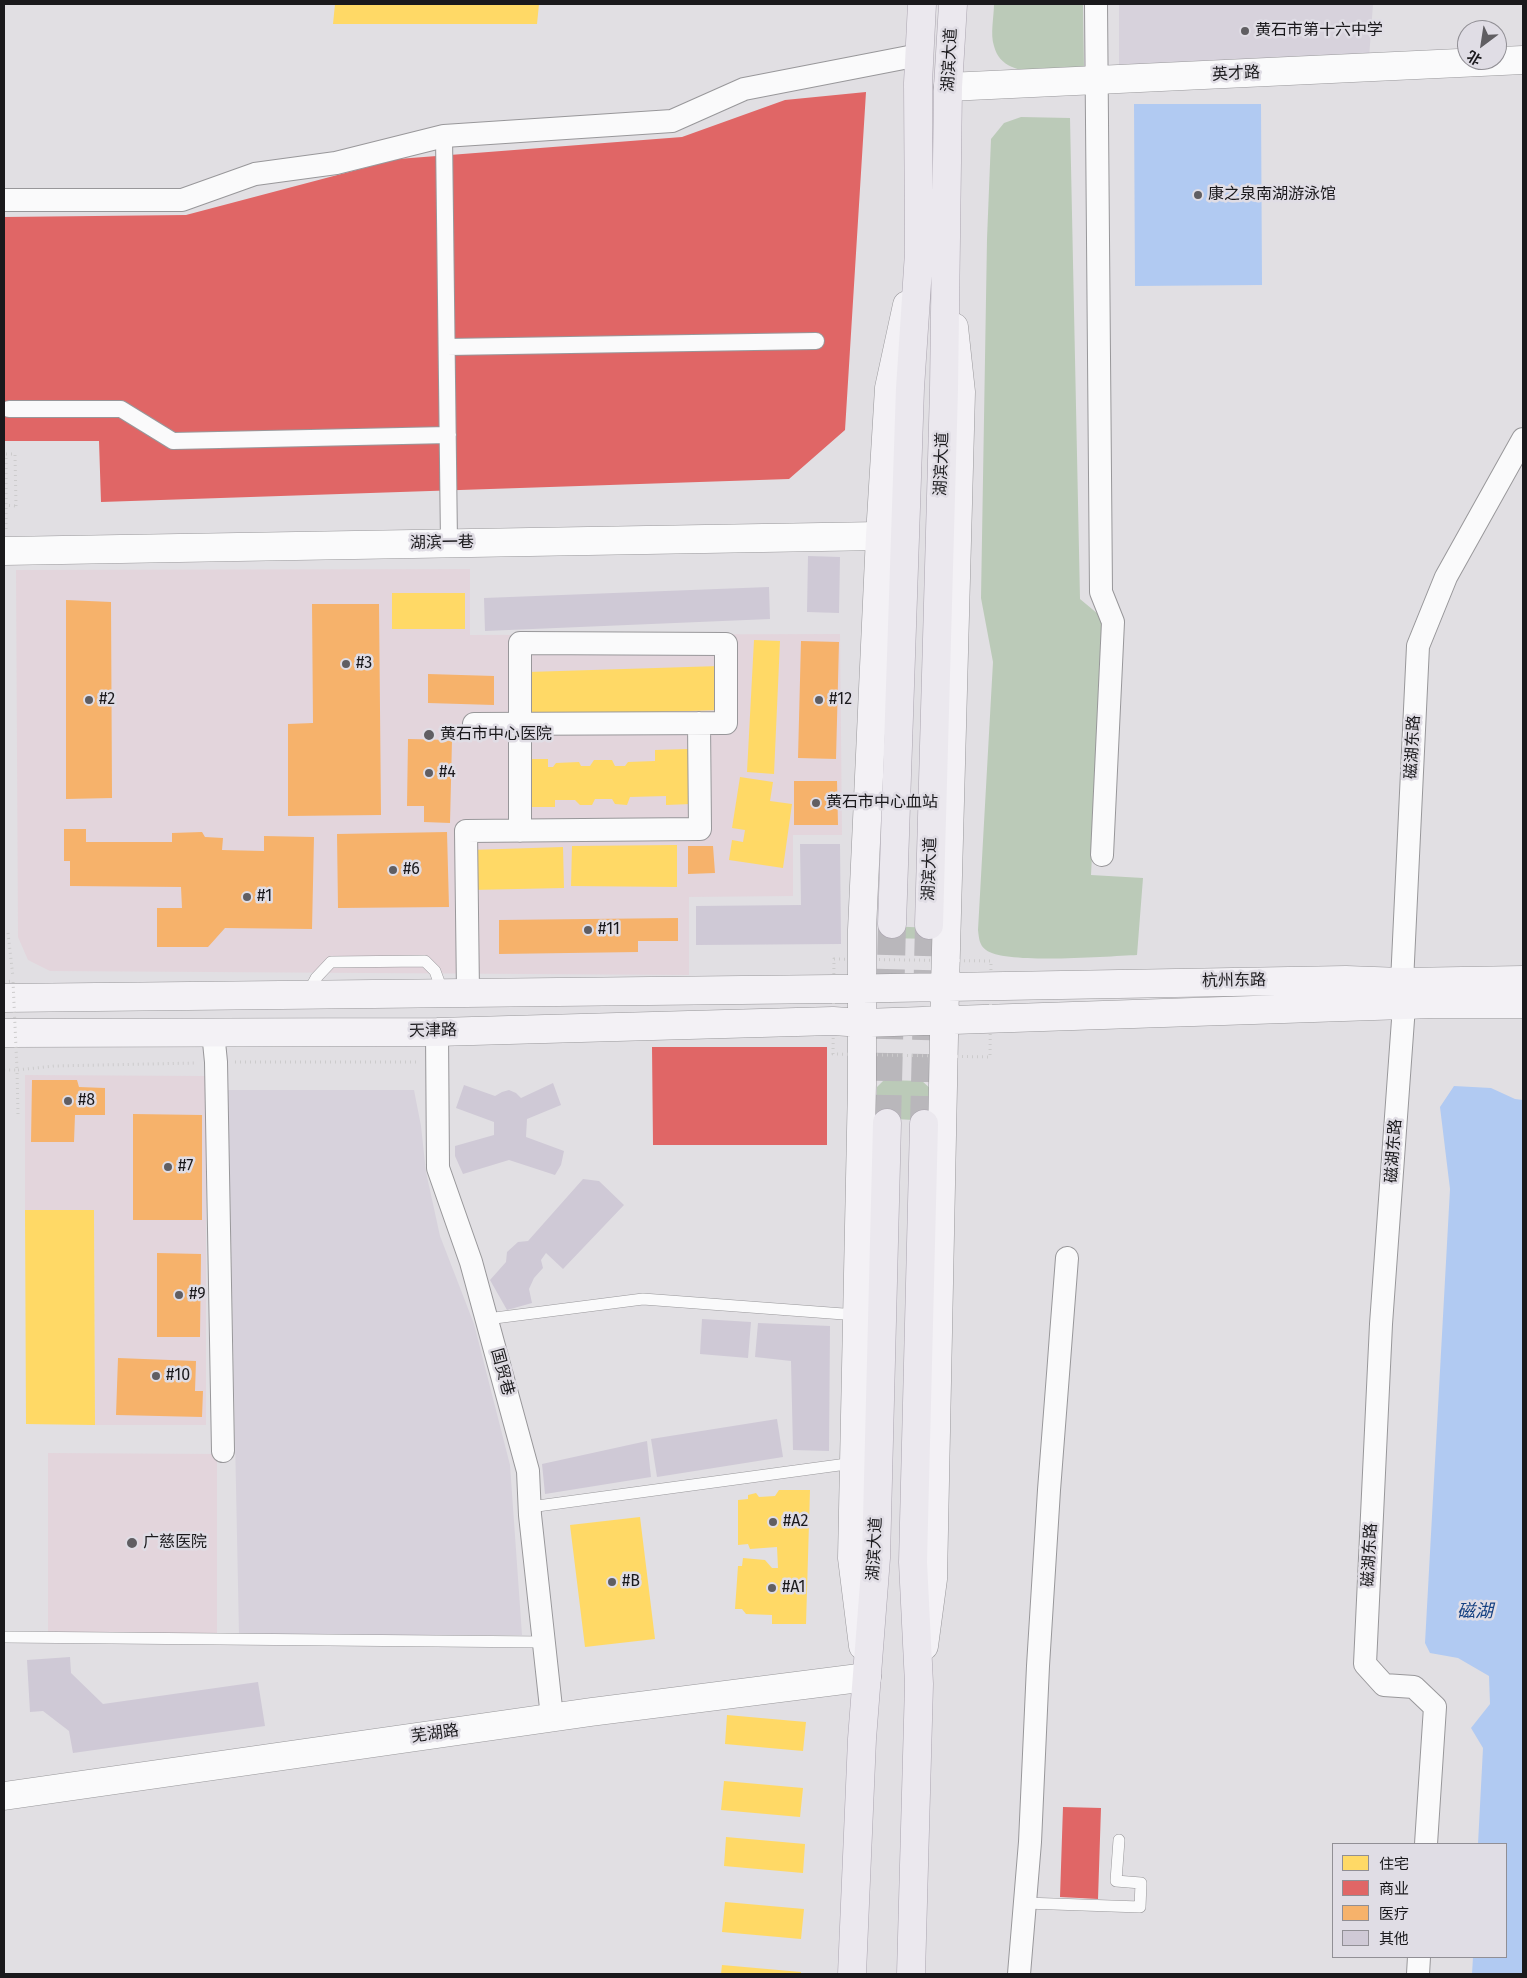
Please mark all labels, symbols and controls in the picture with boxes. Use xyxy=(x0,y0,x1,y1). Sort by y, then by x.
north arrow xyxy=(1457,20,1507,70)
place label: 黄石市第十六中学 xyxy=(1255,21,1383,41)
marker: 黄石市第十六中学 xyxy=(1239,25,1251,37)
street label: 湖滨大道 xyxy=(939,28,961,92)
text: 北 xyxy=(1464,47,1485,68)
street label: 英才路 xyxy=(1212,63,1260,85)
place label: 康之泉南湖游泳馆 xyxy=(1208,185,1336,205)
marker: 康之泉南湖游泳馆 xyxy=(1192,189,1204,201)
street label: 湖滨大道 xyxy=(931,432,953,496)
street label: 湖滨一巷 xyxy=(410,533,474,553)
place label: #3 xyxy=(356,654,372,674)
marker: #3 xyxy=(340,658,352,670)
place label: #2 xyxy=(99,690,115,710)
place label: #12 xyxy=(829,690,852,710)
marker: #2 xyxy=(83,694,95,706)
marker: #12 xyxy=(813,694,825,706)
street label: 磁湖东路 xyxy=(1402,715,1424,779)
place label: 黄石市中心医院 xyxy=(440,725,552,745)
marker: 黄石市中心医院 xyxy=(422,728,436,742)
place label: #4 xyxy=(439,763,456,783)
marker: #4 xyxy=(423,767,435,779)
place label: 黄石市中心血站 xyxy=(826,793,938,813)
marker: 黄石市中心血站 xyxy=(810,797,822,809)
street label: 湖滨大道 xyxy=(919,837,941,901)
place label: #6 xyxy=(403,860,420,880)
marker: #6 xyxy=(387,864,399,876)
place label: #1 xyxy=(257,887,272,907)
marker: #1 xyxy=(241,891,253,903)
place label: #11 xyxy=(598,920,620,940)
marker: #11 xyxy=(582,924,594,936)
street label: 杭州东路 xyxy=(1202,971,1266,991)
street label: 天津路 xyxy=(409,1021,457,1041)
place label: #8 xyxy=(78,1091,95,1111)
marker: #8 xyxy=(62,1095,74,1107)
street label: 磁湖东路 xyxy=(1382,1118,1406,1184)
place label: #7 xyxy=(178,1157,193,1177)
marker: #7 xyxy=(162,1161,174,1173)
place label: #9 xyxy=(189,1285,206,1305)
marker: #9 xyxy=(173,1289,185,1301)
street label: 国贸巷 xyxy=(487,1346,517,1398)
place label: #10 xyxy=(166,1366,190,1386)
marker: #10 xyxy=(150,1370,162,1382)
place label: #A2 xyxy=(783,1512,808,1532)
marker: #A2 xyxy=(767,1516,779,1528)
street label: 湖滨大道 xyxy=(864,1517,886,1581)
street label: 磁湖东路 xyxy=(1359,1523,1381,1587)
place label: 广慈医院 xyxy=(143,1533,207,1553)
marker: 广慈医院 xyxy=(125,1536,139,1550)
place label: #B xyxy=(622,1572,640,1592)
marker: #B xyxy=(606,1576,618,1588)
place label: #A1 xyxy=(782,1578,805,1598)
marker: #A1 xyxy=(766,1582,778,1594)
water label: 磁湖 xyxy=(1457,1601,1493,1623)
street label: 芜湖路 xyxy=(410,1721,460,1747)
legend xyxy=(1332,1843,1507,1958)
text: 住宅 xyxy=(1379,1855,1409,1873)
text: 商业 xyxy=(1379,1880,1409,1898)
text: 医疗 xyxy=(1379,1905,1409,1923)
text: 其他 xyxy=(1379,1930,1409,1948)

